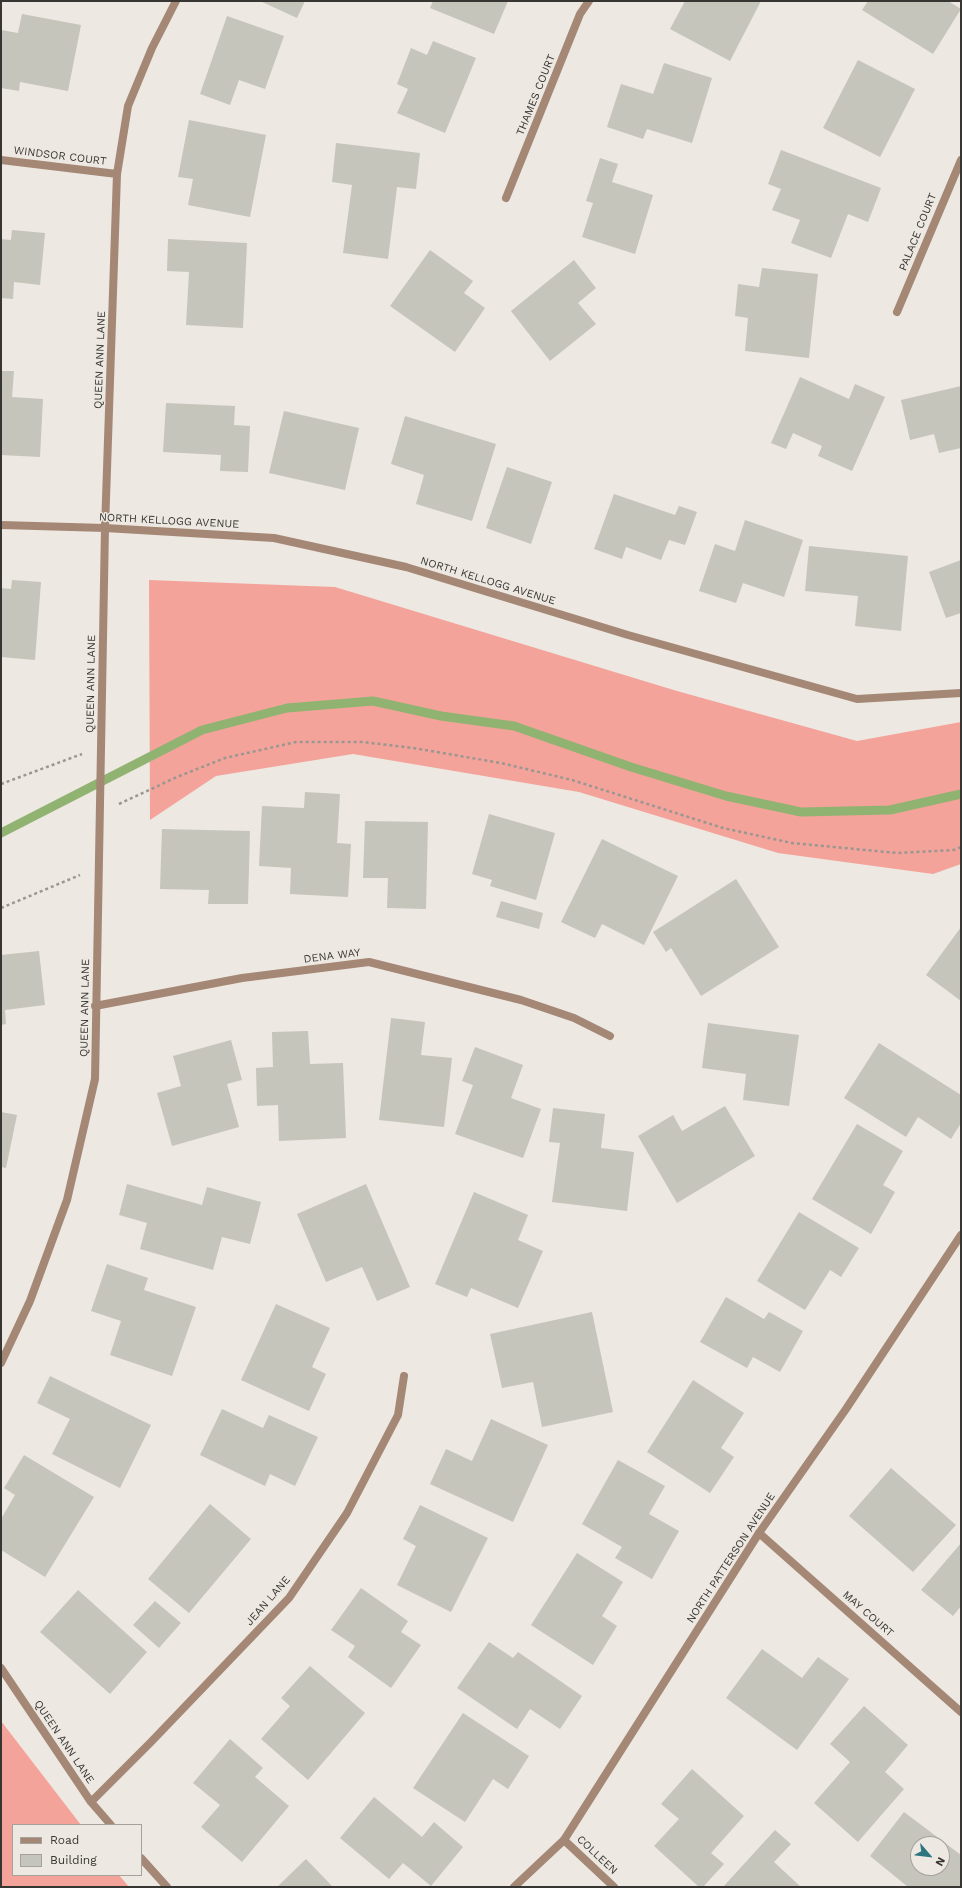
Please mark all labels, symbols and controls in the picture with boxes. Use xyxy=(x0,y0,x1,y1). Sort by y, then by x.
street label: THAMES COURT xyxy=(514,52,558,138)
street label: WINDSOR COURT xyxy=(13,144,107,168)
street label: PALACE COURT xyxy=(896,191,940,273)
street label: QUEEN ANN LANE xyxy=(92,311,108,409)
street label: NORTH KELLOGG AVENUE xyxy=(98,511,240,531)
street label: NORTH KELLOGG AVENUE xyxy=(419,554,557,608)
street label: QUEEN ANN LANE xyxy=(84,635,98,733)
street label: DENA WAY xyxy=(303,946,361,966)
street label: QUEEN ANN LANE xyxy=(78,959,92,1057)
street label: NORTH PATTERSON AVENUE xyxy=(684,1490,778,1626)
street label: JEAN LANE xyxy=(243,1574,293,1628)
street label: MAY COURT xyxy=(840,1588,896,1640)
street label: QUEEN ANN LANE xyxy=(31,1698,97,1786)
legend xyxy=(12,1824,142,1876)
text: Road xyxy=(50,1833,79,1847)
street label: COLLEEN xyxy=(574,1833,620,1877)
north arrow xyxy=(910,1836,950,1876)
text: Building xyxy=(50,1853,97,1867)
text: N xyxy=(933,1855,948,1868)

